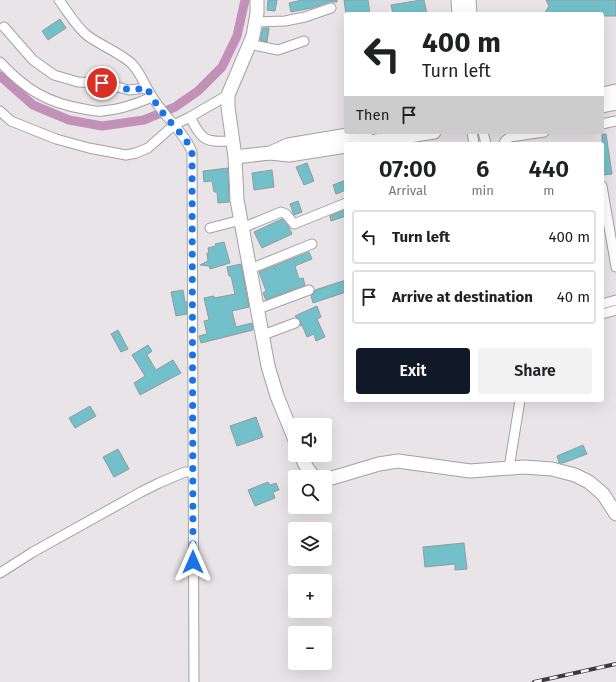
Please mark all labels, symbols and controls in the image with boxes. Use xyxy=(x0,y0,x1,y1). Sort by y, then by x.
text: 400 m xyxy=(422,26,501,59)
icon: left xyxy=(356,28,408,80)
text: Turn left xyxy=(422,60,491,82)
pin xyxy=(85,66,119,100)
icon: arrive xyxy=(91,72,113,94)
icon: arrive xyxy=(398,104,420,126)
text: Then xyxy=(356,106,390,124)
text: 07:00 xyxy=(379,155,437,183)
text: 6 xyxy=(476,155,489,183)
text: 440 xyxy=(529,155,569,183)
text: Arrival xyxy=(389,183,427,198)
text: min xyxy=(471,183,494,198)
text: m xyxy=(543,183,555,198)
icon: left xyxy=(358,226,380,248)
text: Turn left xyxy=(392,228,450,246)
text: 400 m xyxy=(548,228,590,246)
icon: arrive xyxy=(358,286,380,308)
text: Arrive at destination xyxy=(392,288,533,306)
text: 40 m xyxy=(557,288,590,306)
button: Exit xyxy=(356,348,470,394)
button: Share xyxy=(478,348,592,394)
map controls xyxy=(288,418,332,670)
button: sound xyxy=(288,418,332,462)
button: search xyxy=(288,470,332,514)
button: layers xyxy=(288,522,332,566)
position arrow xyxy=(172,541,214,583)
button: + xyxy=(288,574,332,618)
button: − xyxy=(288,626,332,670)

